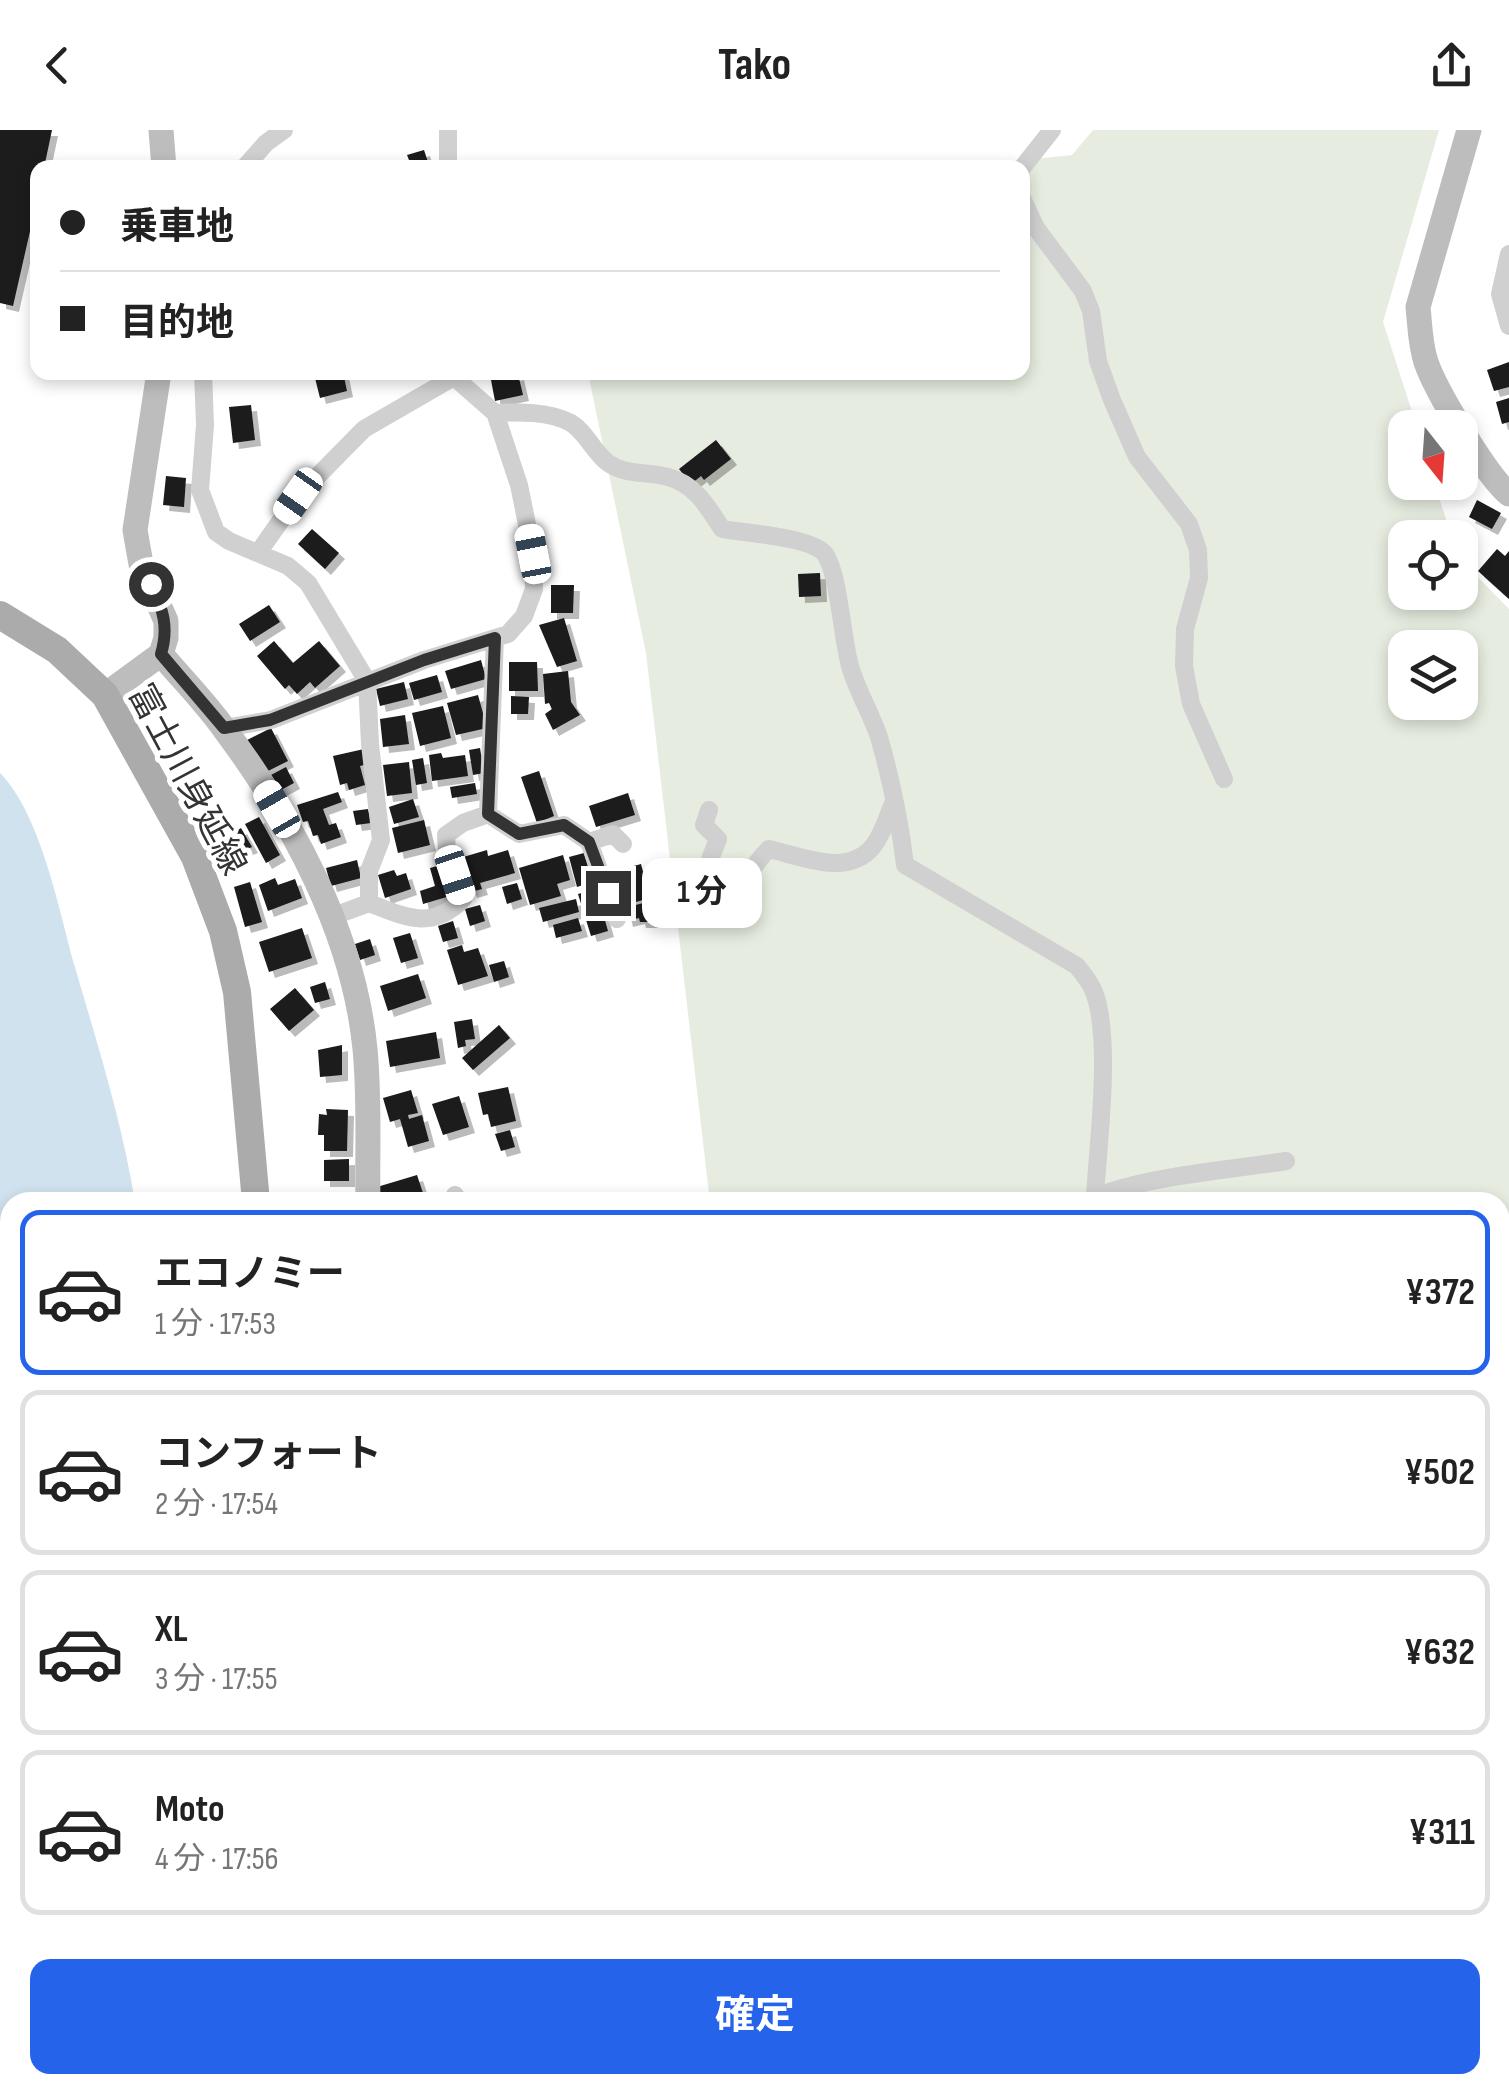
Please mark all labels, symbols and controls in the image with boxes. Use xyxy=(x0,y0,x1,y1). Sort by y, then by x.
icon: back xyxy=(30,38,85,93)
text: Tako xyxy=(718,38,791,93)
icon: share xyxy=(1424,38,1479,93)
text: 乗車地 xyxy=(120,205,234,250)
text: 目的地 xyxy=(120,301,234,346)
north arrow xyxy=(1388,410,1478,500)
map controls xyxy=(1388,410,1478,720)
car xyxy=(269,463,327,529)
button: locate xyxy=(1388,520,1478,610)
car xyxy=(513,522,553,586)
route start xyxy=(129,562,174,607)
button: layers xyxy=(1388,630,1478,720)
street label: 富士川身延線 xyxy=(118,677,255,883)
car xyxy=(249,776,305,842)
car xyxy=(431,842,479,908)
callout: 1 分 xyxy=(643,858,763,928)
route end xyxy=(586,871,631,916)
text: 1 分 xyxy=(677,873,727,912)
icon: car xyxy=(35,1248,125,1338)
text: エコノミー xyxy=(155,1252,345,1297)
text: ¥372 xyxy=(1405,1270,1475,1315)
text: 1 分 · 17:53 xyxy=(155,1305,276,1344)
icon: car xyxy=(35,1428,125,1518)
text: コンフォート xyxy=(155,1432,382,1477)
text: ¥502 xyxy=(1404,1450,1475,1495)
text: 2 分 · 17:54 xyxy=(155,1485,278,1524)
text: XL xyxy=(155,1607,188,1652)
icon: car xyxy=(35,1608,125,1698)
text: ¥632 xyxy=(1404,1630,1475,1675)
text: 3 分 · 17:55 xyxy=(155,1660,277,1699)
text: Moto xyxy=(155,1787,225,1832)
icon: car xyxy=(35,1788,125,1878)
text: ¥311 xyxy=(1409,1810,1475,1855)
text: 4 分 · 17:56 xyxy=(155,1840,279,1879)
button: 確定 xyxy=(30,1959,1480,2074)

